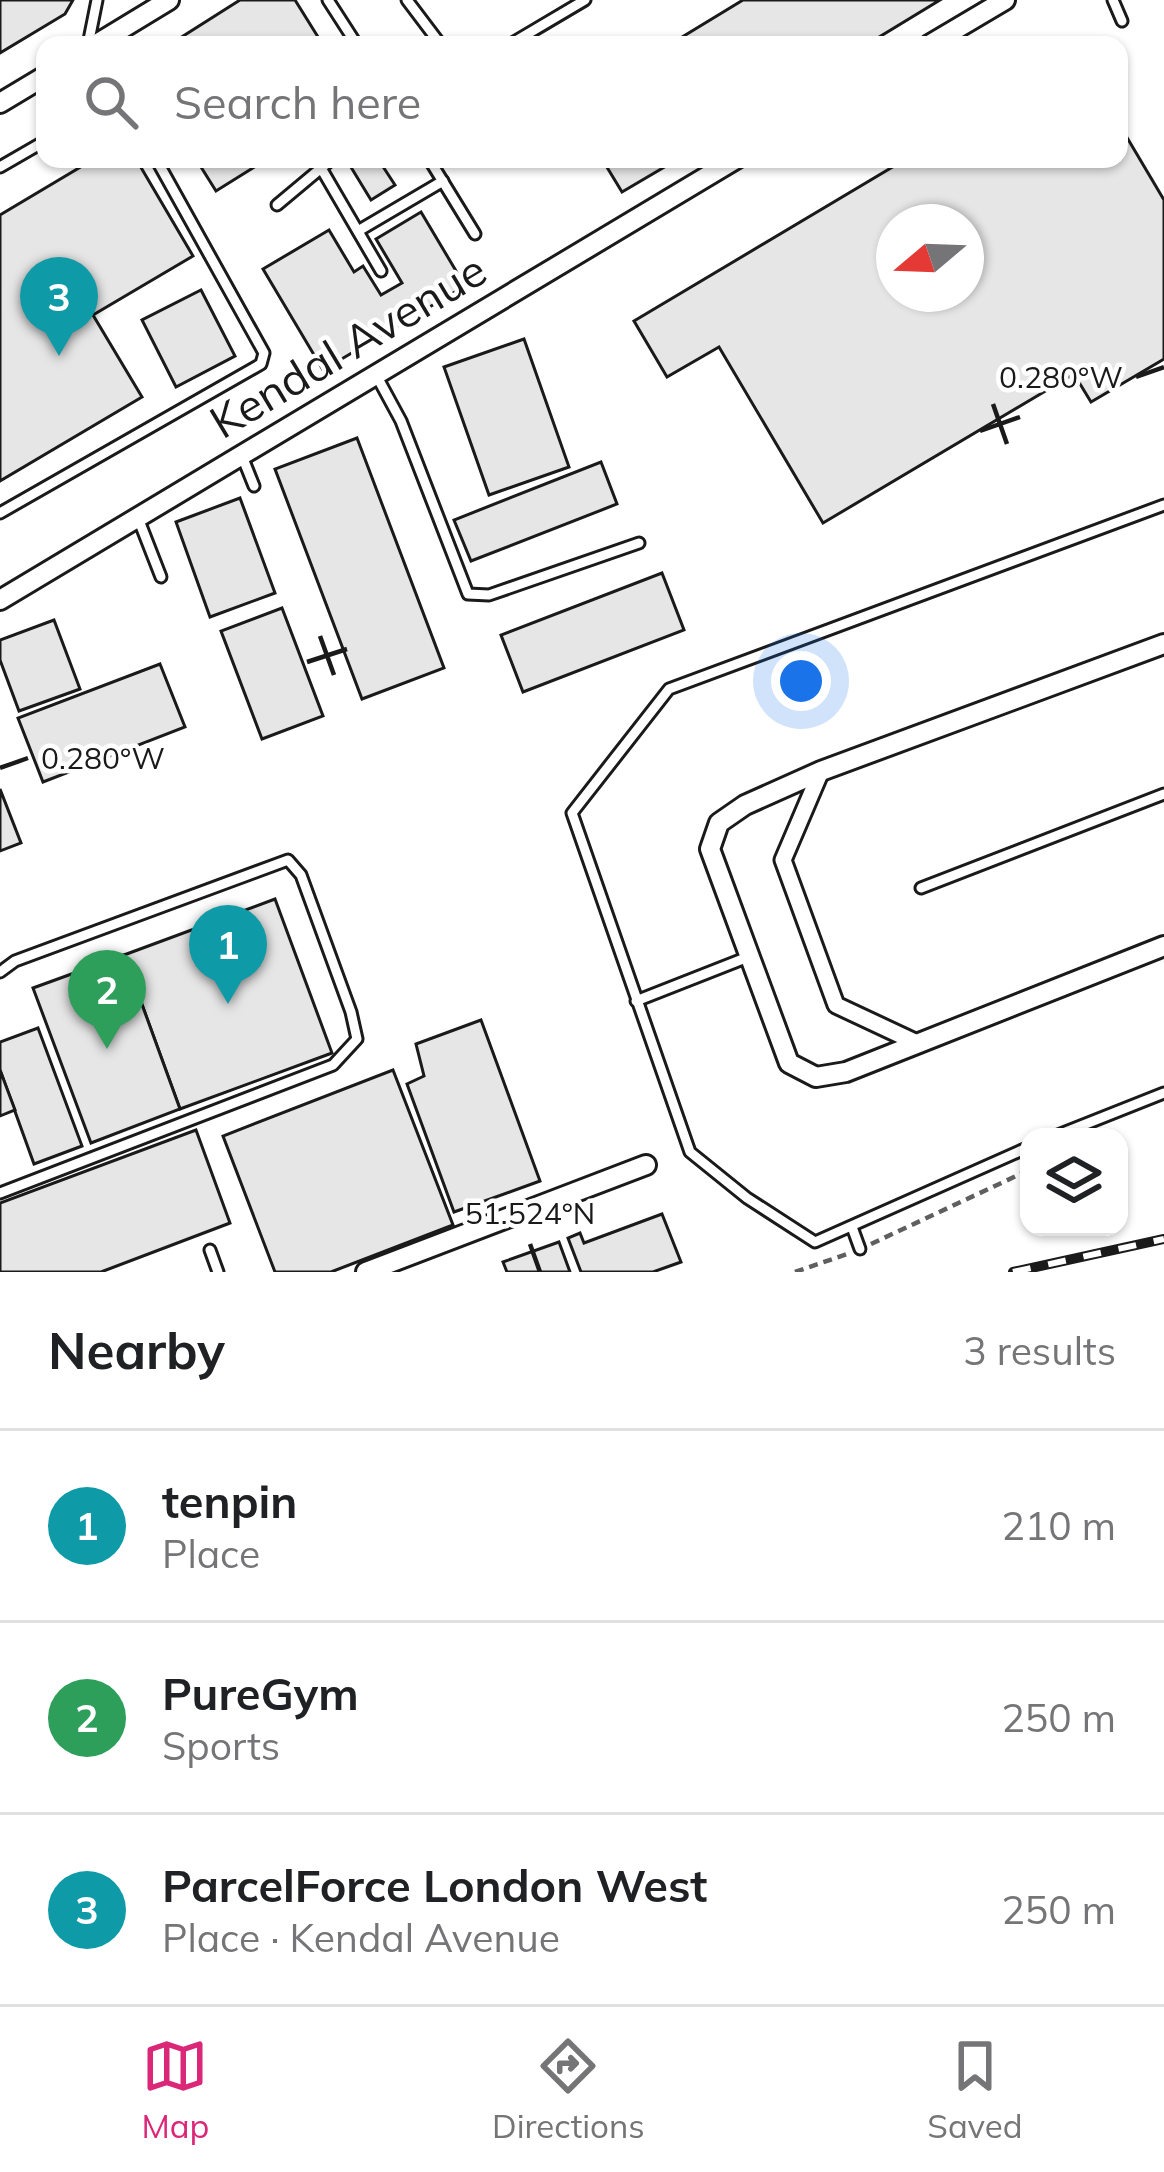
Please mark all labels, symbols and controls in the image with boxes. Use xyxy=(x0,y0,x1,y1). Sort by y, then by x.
search box xyxy=(36,36,1128,168)
icon: search xyxy=(78,69,144,135)
text: Search here xyxy=(174,74,421,130)
north arrow xyxy=(876,204,984,312)
street label: Kendal Avenue xyxy=(199,241,496,450)
pin: 3 xyxy=(20,257,98,356)
text: 0.280°W xyxy=(999,358,1123,396)
your location xyxy=(771,651,831,711)
text: 0.280°W xyxy=(41,739,165,777)
pin: 1 xyxy=(189,905,267,1004)
pin: 2 xyxy=(68,950,146,1049)
map controls xyxy=(1020,1128,1128,1236)
button: layers xyxy=(1020,1128,1128,1236)
text: 51.524°N xyxy=(465,1194,595,1232)
text: Nearby xyxy=(48,1318,225,1382)
text: 3 results xyxy=(963,1326,1116,1375)
text: tenpin xyxy=(162,1473,297,1529)
text: 1 xyxy=(75,1501,99,1550)
text: 210 m xyxy=(1001,1501,1116,1550)
text: Place xyxy=(162,1529,260,1578)
text: PureGym xyxy=(162,1665,359,1721)
text: 2 xyxy=(75,1693,99,1742)
text: 250 m xyxy=(1001,1693,1116,1742)
text: Sports xyxy=(162,1721,280,1770)
text: ParcelForce London West xyxy=(162,1857,707,1913)
text: 3 xyxy=(75,1885,99,1934)
text: 250 m xyxy=(1001,1885,1116,1934)
text: Place · Kendal Avenue xyxy=(162,1913,560,1962)
tab: Map xyxy=(141,2033,209,2146)
tab: Directions xyxy=(492,2033,645,2146)
tab: Saved xyxy=(927,2033,1023,2146)

